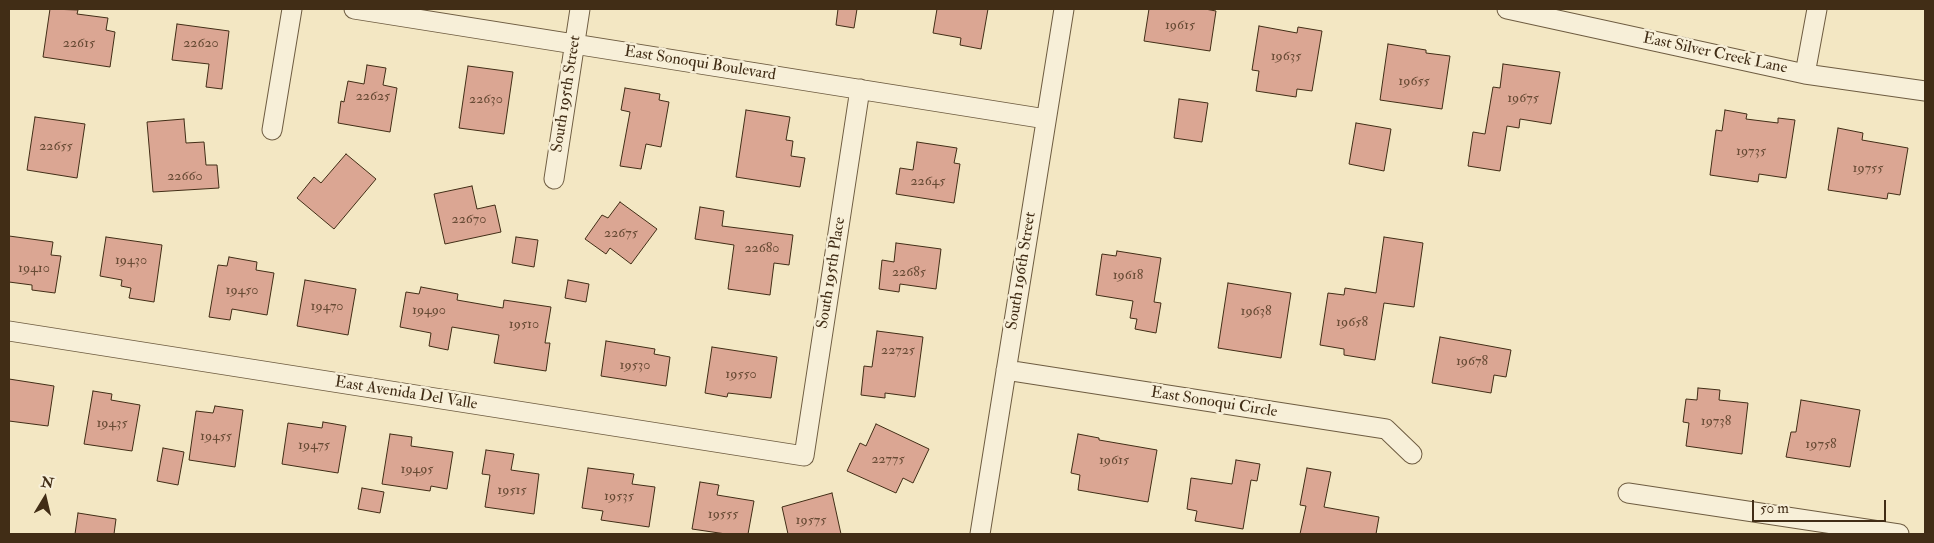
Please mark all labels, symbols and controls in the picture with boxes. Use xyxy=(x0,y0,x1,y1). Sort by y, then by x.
house number: 19615 xyxy=(1165,18,1195,34)
street label: East Silver Creek Lane xyxy=(1641,29,1789,79)
street label: South 195th Street xyxy=(548,34,586,154)
house number: 22615 xyxy=(63,36,95,52)
house number: 22620 xyxy=(183,36,219,52)
street label: East Sonoqui Boulevard xyxy=(623,43,777,85)
house number: 19635 xyxy=(1271,49,1301,65)
house number: 19655 xyxy=(1398,74,1430,90)
house number: 22625 xyxy=(356,89,390,105)
house number: 19675 xyxy=(1507,91,1539,107)
house number: 22630 xyxy=(469,92,503,108)
house number: 22655 xyxy=(39,139,73,155)
house number: 19735 xyxy=(1736,144,1766,160)
house number: 19755 xyxy=(1853,161,1883,177)
house number: 22660 xyxy=(167,169,203,185)
house number: 22645 xyxy=(911,174,945,190)
street label: South 196th Street xyxy=(1003,211,1041,331)
house number: 22670 xyxy=(452,212,486,228)
street label: South 195th Place xyxy=(814,216,850,330)
house number: 22675 xyxy=(604,226,638,242)
house number: 22680 xyxy=(745,241,779,257)
house number: 19430 xyxy=(115,253,147,269)
house number: 19410 xyxy=(18,261,50,277)
house number: 22685 xyxy=(892,265,926,281)
house number: 19618 xyxy=(1113,268,1143,284)
house number: 19450 xyxy=(226,283,258,299)
house number: 19470 xyxy=(311,299,343,315)
house number: 19490 xyxy=(412,303,446,319)
house number: 19638 xyxy=(1240,304,1272,320)
house number: 19658 xyxy=(1336,315,1368,331)
house number: 19510 xyxy=(509,317,539,333)
house number: 22725 xyxy=(881,343,915,359)
house number: 19678 xyxy=(1456,354,1488,370)
house number: 19530 xyxy=(620,358,650,374)
house number: 19550 xyxy=(725,367,757,383)
street label: East Avenida Del Valle xyxy=(333,373,479,415)
street label: East Sonoqui Circle xyxy=(1149,384,1279,422)
house number: 19738 xyxy=(1701,414,1731,430)
house number: 19435 xyxy=(96,416,128,432)
house number: 19455 xyxy=(200,429,232,445)
house number: 19758 xyxy=(1805,437,1837,453)
house number: 19475 xyxy=(298,438,330,454)
house number: 22775 xyxy=(871,452,905,468)
house number: 19615 xyxy=(1099,453,1129,469)
house number: 19495 xyxy=(401,462,433,478)
north arrow xyxy=(20,473,70,523)
text: N xyxy=(40,473,55,492)
house number: 19515 xyxy=(497,483,527,499)
house number: 19535 xyxy=(604,489,634,505)
scale bar xyxy=(1754,490,1888,522)
text: 50 m xyxy=(1760,499,1789,518)
house number: 19555 xyxy=(708,507,738,523)
house number: 19575 xyxy=(796,513,826,529)

